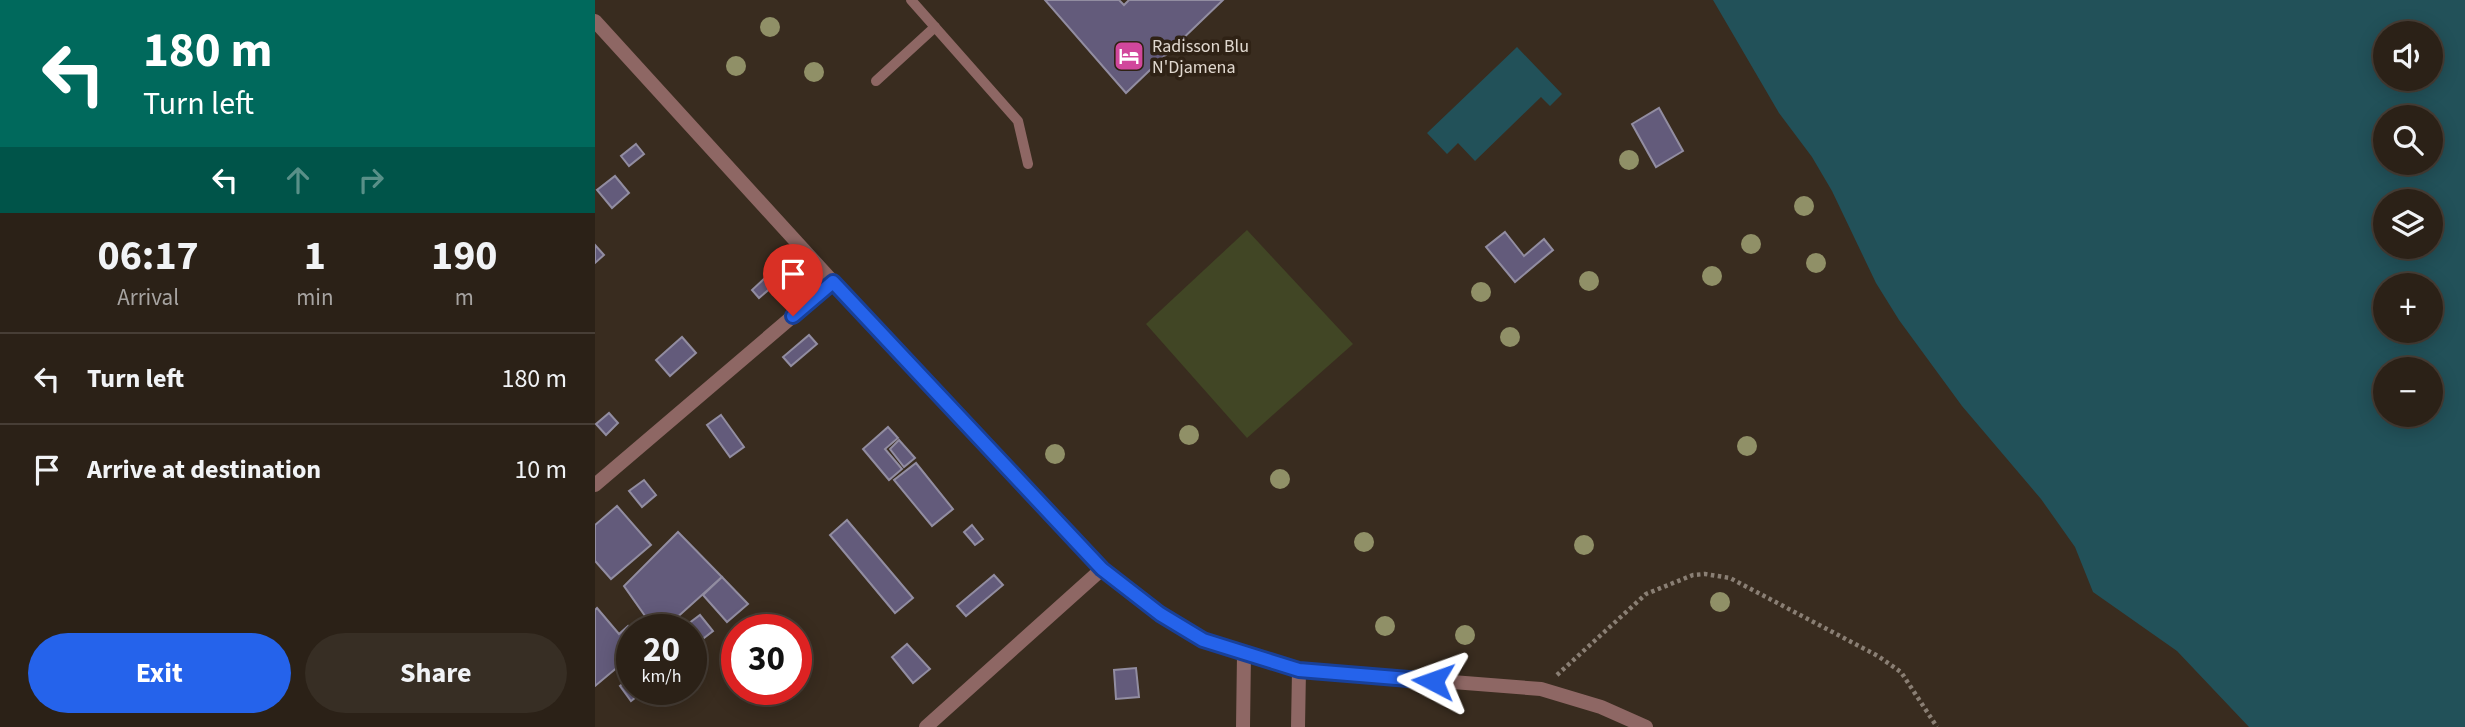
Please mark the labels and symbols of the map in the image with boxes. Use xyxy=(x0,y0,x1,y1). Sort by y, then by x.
place label: Radisson Blu N'Djamena xyxy=(1152,34,1249,80)
hotel icon: Radisson Blu N'Djamena xyxy=(1112,39,1146,73)
pin xyxy=(763,244,823,316)
speed limit sign: 30 xyxy=(721,614,812,705)
position arrow xyxy=(1396,644,1470,718)

